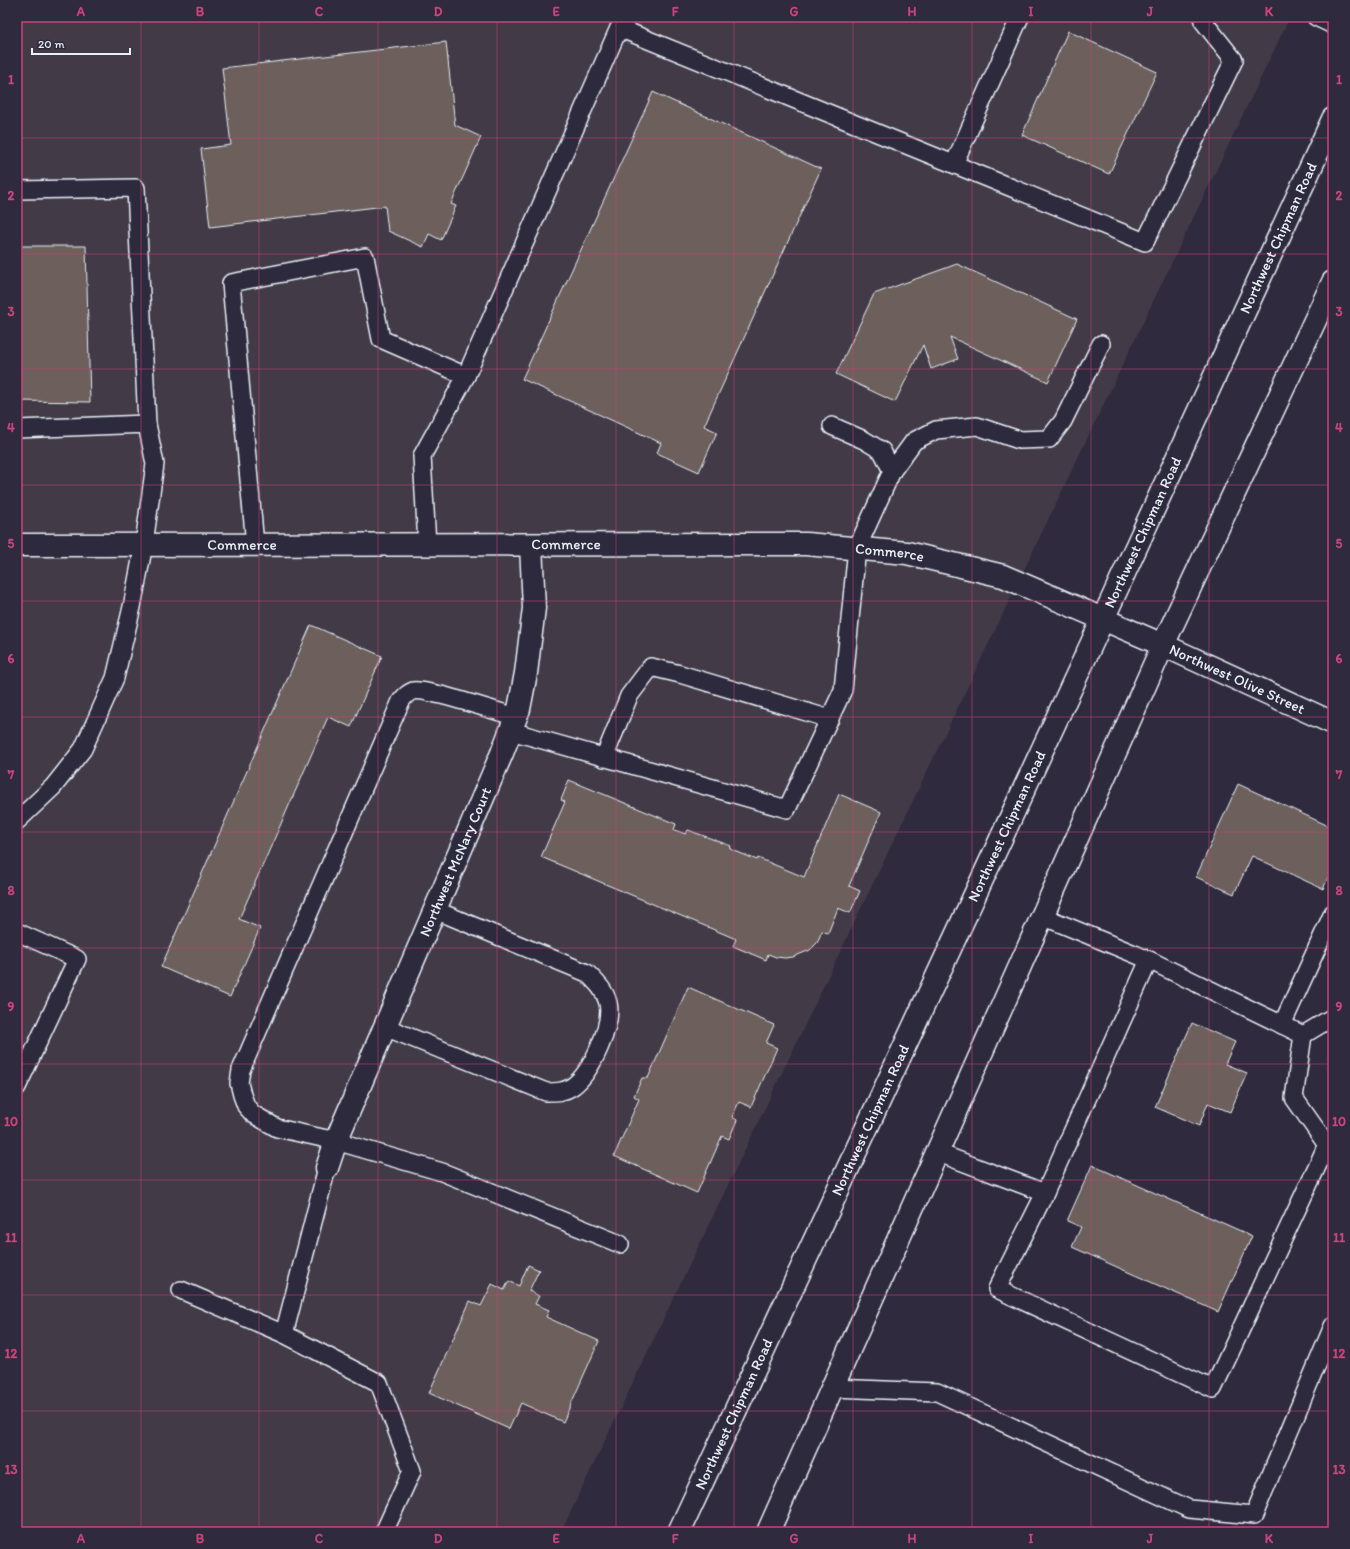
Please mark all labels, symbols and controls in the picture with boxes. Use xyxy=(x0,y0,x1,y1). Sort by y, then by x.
text: A xyxy=(76,4,86,19)
text: B xyxy=(196,4,205,19)
text: C xyxy=(315,4,324,19)
text: D xyxy=(434,4,443,19)
text: E xyxy=(552,4,560,19)
text: F xyxy=(672,4,679,19)
text: G xyxy=(790,4,799,19)
text: H xyxy=(908,4,917,19)
text: I xyxy=(1029,4,1034,19)
text: J xyxy=(1146,4,1154,19)
text: K xyxy=(1265,4,1274,19)
scale bar xyxy=(32,30,130,56)
text: 20 m xyxy=(38,37,65,51)
text: 1 xyxy=(8,72,14,87)
text: 1 xyxy=(1336,72,1342,87)
street label: Northwest Chipman Road xyxy=(1236,160,1321,316)
text: 2 xyxy=(8,188,15,203)
text: 2 xyxy=(1336,188,1343,203)
text: 3 xyxy=(7,304,15,319)
text: 3 xyxy=(1335,304,1343,319)
text: 4 xyxy=(7,420,15,435)
text: 4 xyxy=(1335,420,1343,435)
street label: Northwest Chipman Road xyxy=(1100,454,1185,611)
street label: Commerce xyxy=(531,535,601,553)
text: 5 xyxy=(8,536,15,551)
street label: Commerce xyxy=(207,536,277,554)
text: 5 xyxy=(1336,536,1343,551)
street label: Commerce xyxy=(854,539,926,566)
street label: Northwest Olive Street xyxy=(1167,640,1308,718)
text: 6 xyxy=(8,651,15,666)
text: 6 xyxy=(1336,651,1343,666)
street label: Northwest Chipman Road xyxy=(964,748,1049,905)
text: 7 xyxy=(7,767,15,782)
text: 7 xyxy=(1335,767,1343,782)
street label: Northwest McNary Court xyxy=(416,784,495,939)
text: 8 xyxy=(7,883,15,898)
text: 8 xyxy=(1335,883,1343,898)
text: 9 xyxy=(8,999,15,1014)
text: 9 xyxy=(1336,999,1343,1014)
street label: Northwest Chipman Road xyxy=(827,1042,913,1199)
text: 10 xyxy=(4,1114,18,1129)
text: 10 xyxy=(1332,1114,1346,1129)
text: 11 xyxy=(5,1230,17,1245)
text: 11 xyxy=(1333,1230,1345,1245)
street label: Northwest Chipman Road xyxy=(691,1336,777,1492)
text: 12 xyxy=(5,1346,18,1361)
text: 12 xyxy=(1333,1346,1346,1361)
text: 13 xyxy=(4,1462,18,1477)
text: 13 xyxy=(1332,1462,1346,1477)
text: A xyxy=(76,1531,86,1546)
text: B xyxy=(196,1531,205,1546)
text: C xyxy=(315,1531,324,1546)
text: D xyxy=(434,1531,443,1546)
text: E xyxy=(552,1531,560,1546)
text: F xyxy=(672,1531,679,1546)
text: G xyxy=(790,1531,799,1546)
text: H xyxy=(908,1531,917,1546)
text: I xyxy=(1029,1531,1034,1546)
text: J xyxy=(1146,1531,1154,1546)
text: K xyxy=(1265,1531,1274,1546)

